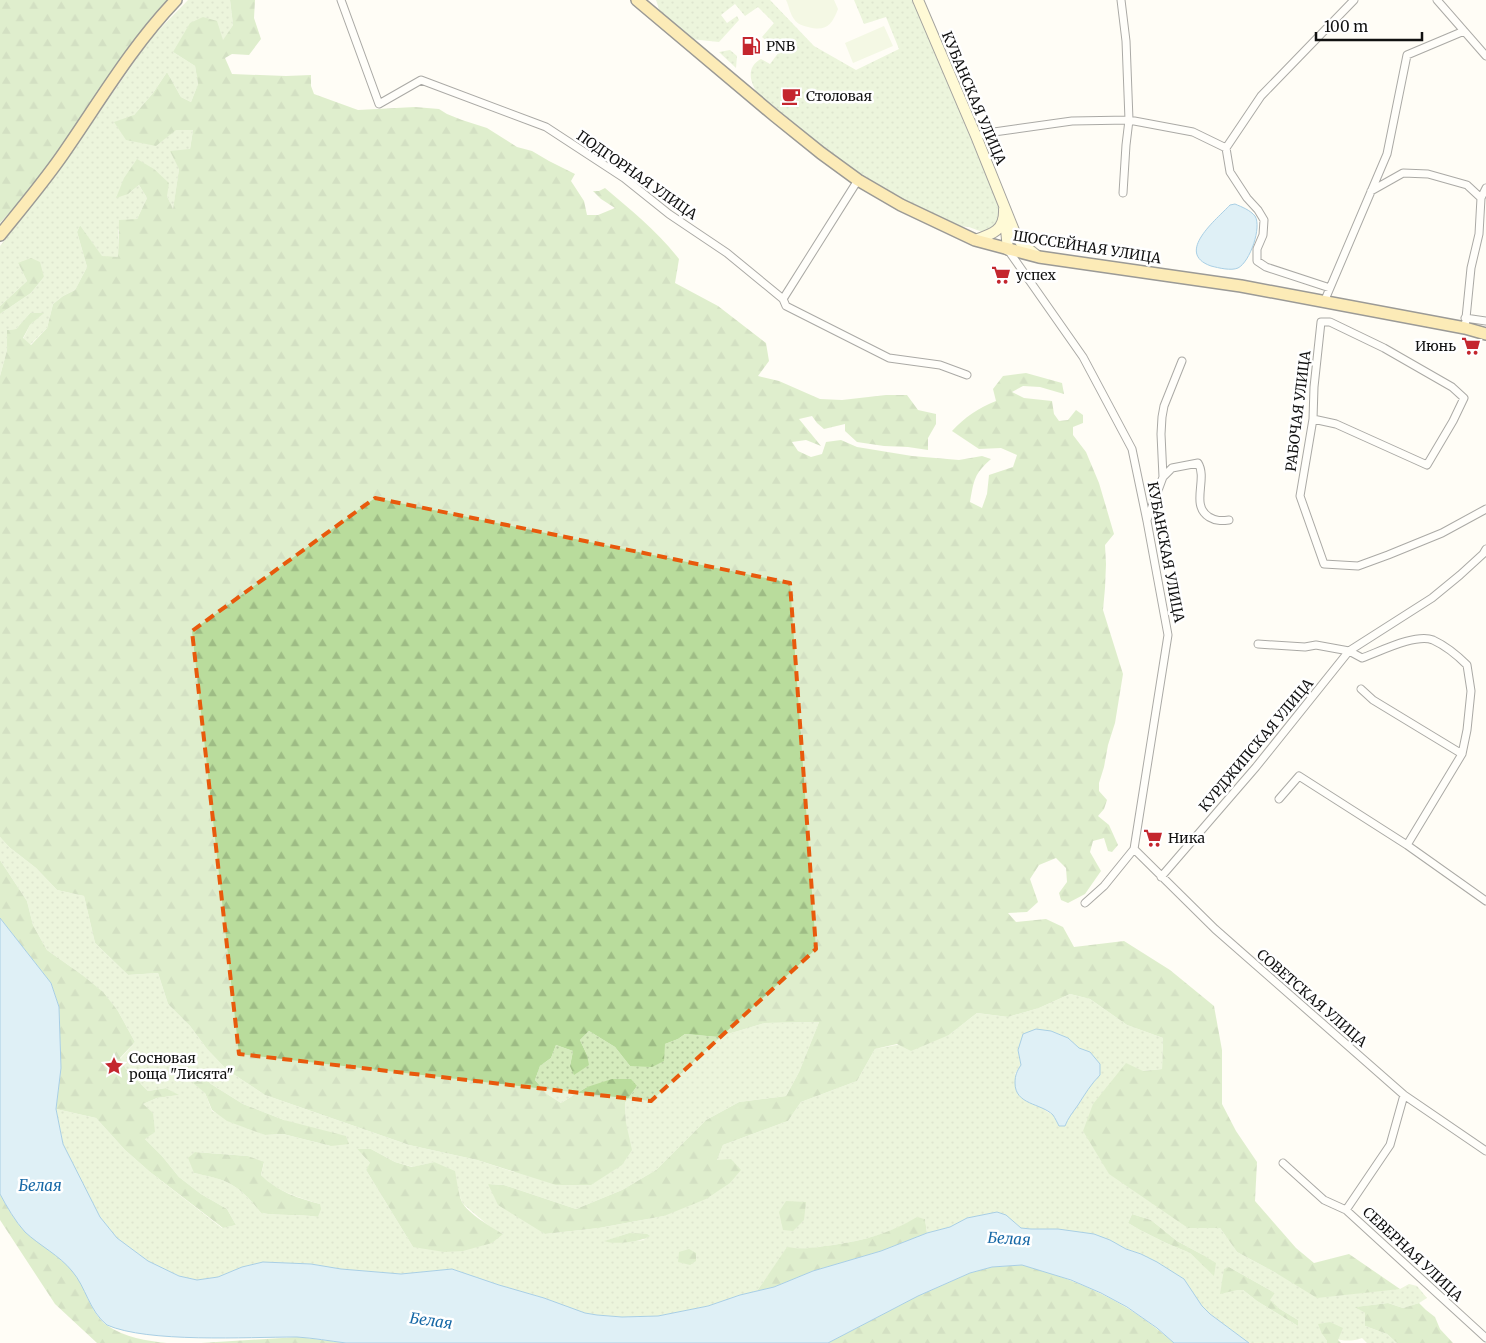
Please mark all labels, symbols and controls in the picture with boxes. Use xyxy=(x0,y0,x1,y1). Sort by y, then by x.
scale bar xyxy=(1316,10,1422,42)
text: 100 m xyxy=(1324,17,1368,36)
street label: КУБАНСКАЯ УЛИЦА xyxy=(938,29,1010,168)
fuel station icon: PNB xyxy=(740,35,762,57)
place label: PNB xyxy=(766,37,795,55)
cafe icon: Столовая xyxy=(780,85,802,107)
place label: Столовая xyxy=(806,87,872,105)
street label: ПОДГОРНАЯ УЛИЦА xyxy=(573,127,701,224)
street label: ШОССЕЙНАЯ УЛИЦА xyxy=(1012,226,1162,268)
supermarket icon: успех xyxy=(990,264,1012,286)
place label: успех xyxy=(1016,266,1057,284)
supermarket icon: Июнь xyxy=(1460,335,1482,357)
place label: Июнь xyxy=(1415,337,1456,355)
street label: РАБОЧАЯ УЛИЦА xyxy=(1282,349,1314,473)
street label: КУБАНСКАЯ УЛИЦА xyxy=(1143,480,1189,624)
street label: КУРДЖИПСКАЯ УЛИЦА xyxy=(1195,675,1317,815)
supermarket icon: Ника xyxy=(1142,827,1164,849)
place label: Ника xyxy=(1168,829,1206,847)
street label: СОВЕТСКАЯ УЛИЦА xyxy=(1253,945,1371,1051)
place label: Сосновая роща "Лисята" xyxy=(129,1049,234,1083)
place icon: Сосновая роща "Лисята" xyxy=(103,1055,125,1077)
water label: Белая xyxy=(18,1176,62,1195)
street label: СЕВЕРНАЯ УЛИЦА xyxy=(1359,1203,1467,1305)
water label: Белая xyxy=(987,1228,1031,1249)
water label: Белая xyxy=(408,1308,454,1333)

